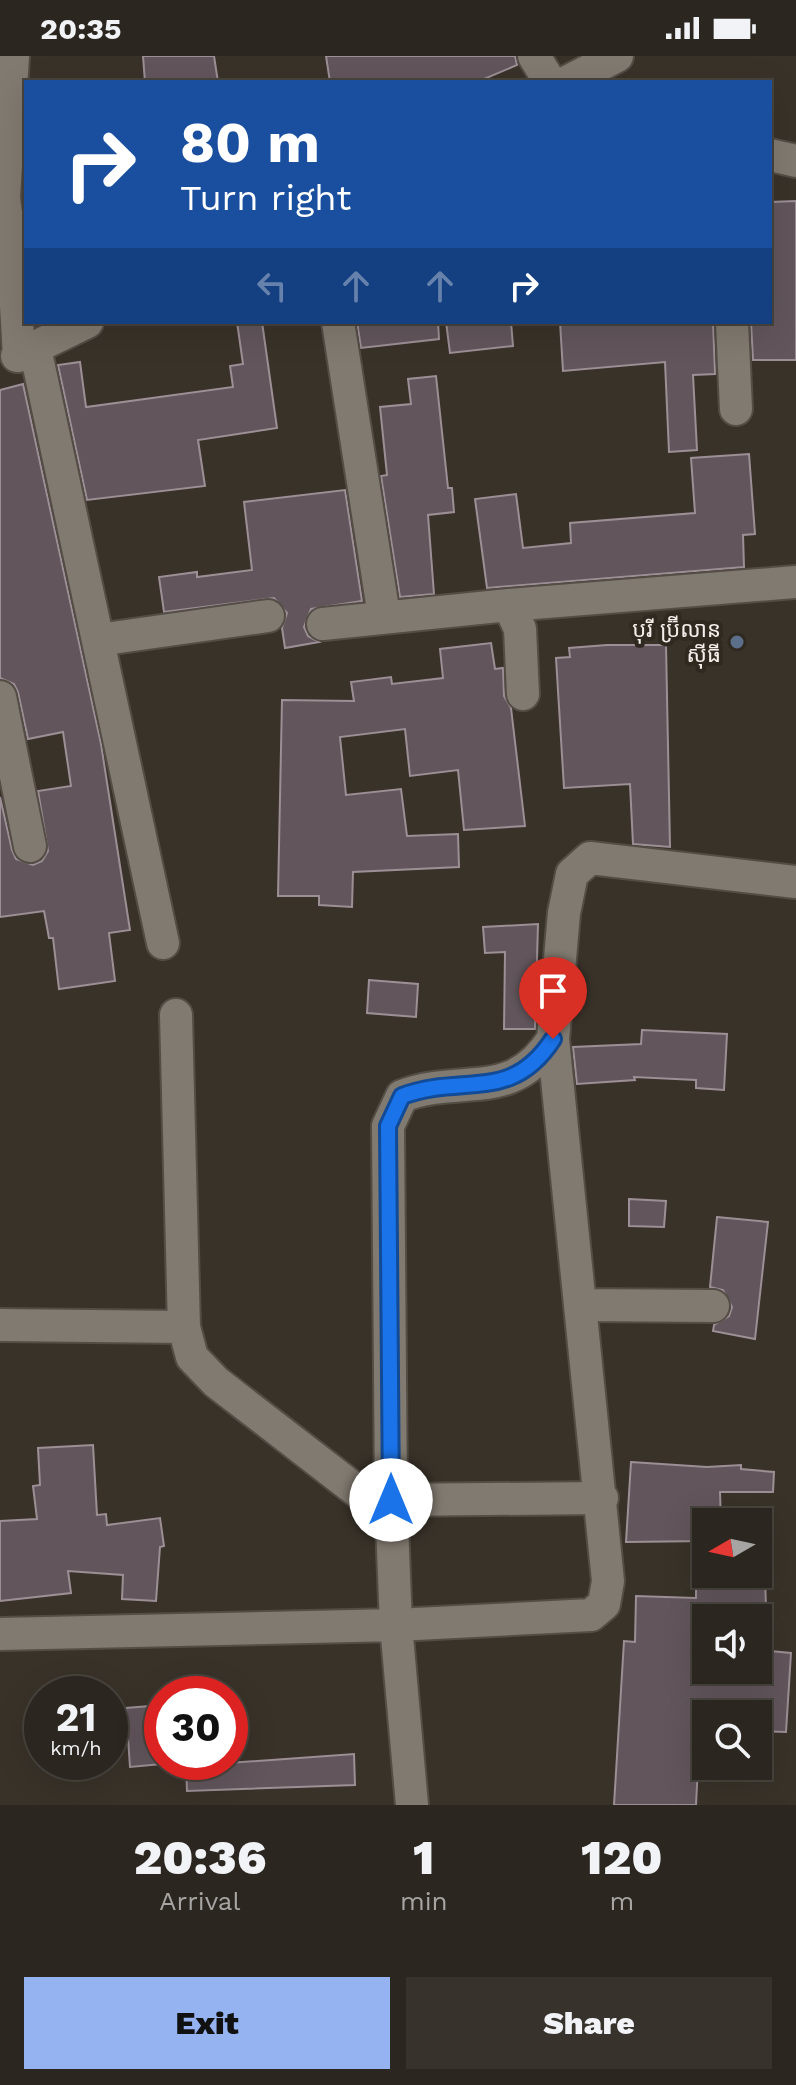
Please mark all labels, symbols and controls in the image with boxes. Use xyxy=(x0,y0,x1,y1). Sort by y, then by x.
text: 20:35 xyxy=(40,11,122,46)
text: 80 m xyxy=(180,110,320,176)
icon: right xyxy=(48,112,152,216)
text: Turn right xyxy=(180,177,351,219)
icon: left xyxy=(250,264,294,308)
icon: ahead xyxy=(334,264,378,308)
icon: ahead xyxy=(418,264,462,308)
icon: right xyxy=(502,264,546,308)
place label: បុរី ប្រ៊ីលាន សុីធី xyxy=(632,615,721,669)
marker: បុរី ប្រ៊ីលាន សុីធី xyxy=(728,633,746,651)
pin xyxy=(519,957,587,1039)
icon: arrive xyxy=(531,969,575,1013)
position arrow xyxy=(349,1458,433,1542)
north arrow xyxy=(692,1508,772,1588)
map controls xyxy=(692,1508,772,1780)
button: sound xyxy=(692,1604,772,1684)
speed limit sign: 30 xyxy=(144,1676,248,1780)
text: 21 xyxy=(55,1694,97,1741)
button: search xyxy=(692,1700,772,1780)
text: km/h xyxy=(50,1736,102,1760)
text: 20:36 xyxy=(133,1829,266,1886)
text: 1 xyxy=(413,1829,434,1886)
text: 120 xyxy=(581,1829,663,1886)
text: Arrival xyxy=(159,1886,241,1916)
text: min xyxy=(400,1886,448,1916)
text: m xyxy=(609,1886,634,1916)
button: Exit xyxy=(24,1977,390,2069)
button: Share xyxy=(406,1977,772,2069)

